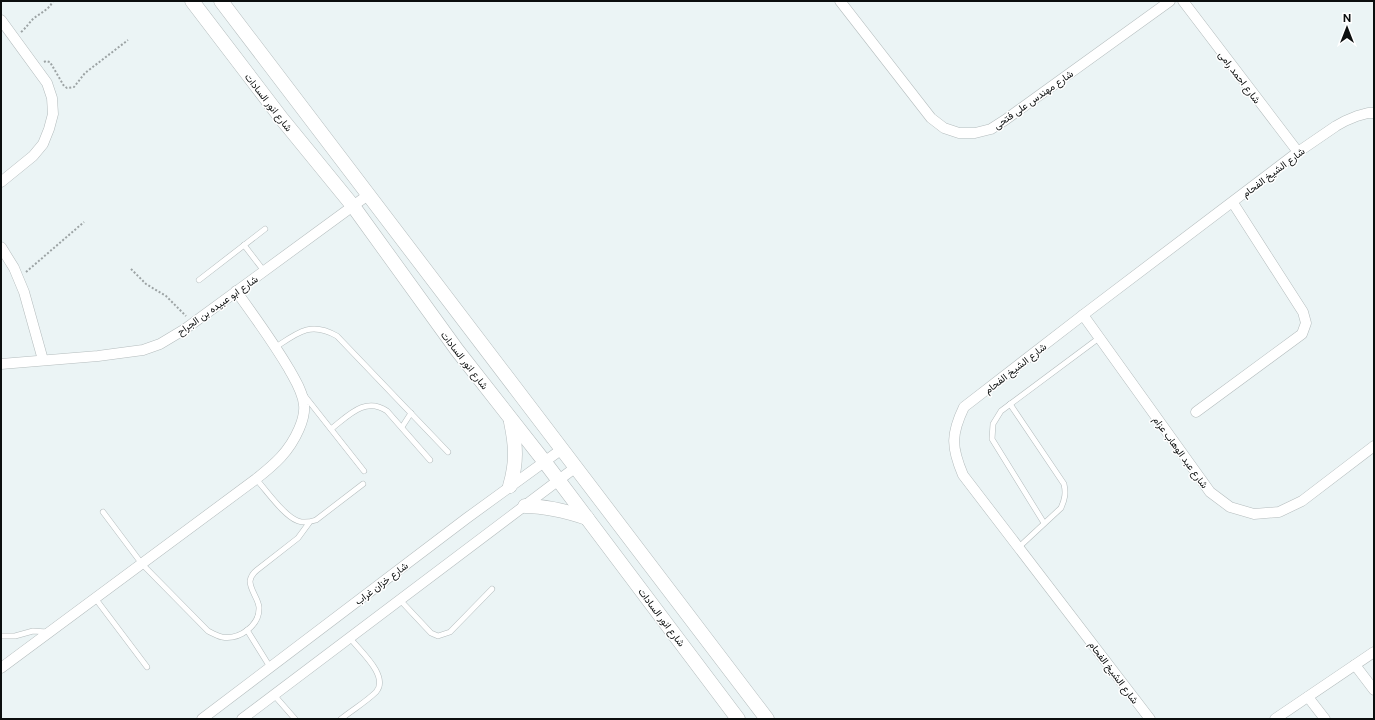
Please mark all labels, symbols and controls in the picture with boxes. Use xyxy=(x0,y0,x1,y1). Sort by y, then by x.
north arrow xyxy=(1327,8,1367,48)
text: N xyxy=(1343,12,1351,24)
street label: شارع احمد رامى xyxy=(1216,49,1264,106)
street label: شارع مهندس على فتحى xyxy=(991,67,1076,132)
street label: شارع انور السادات xyxy=(242,71,295,134)
street label: شارع الشيخ الفحام xyxy=(1239,145,1307,200)
street label: شارع ابو عبيده بن الجراح xyxy=(174,272,261,338)
street label: شارع انور السادات xyxy=(438,329,491,392)
street label: شارع الشيخ الفحام xyxy=(982,340,1049,397)
street label: شارع عبد الوهاب عزام xyxy=(1150,414,1211,491)
street label: شارع خزان غراب xyxy=(352,559,411,608)
street label: شارع انور السادات xyxy=(635,585,688,649)
street label: شارع الشيخ الفحام xyxy=(1086,638,1141,706)

